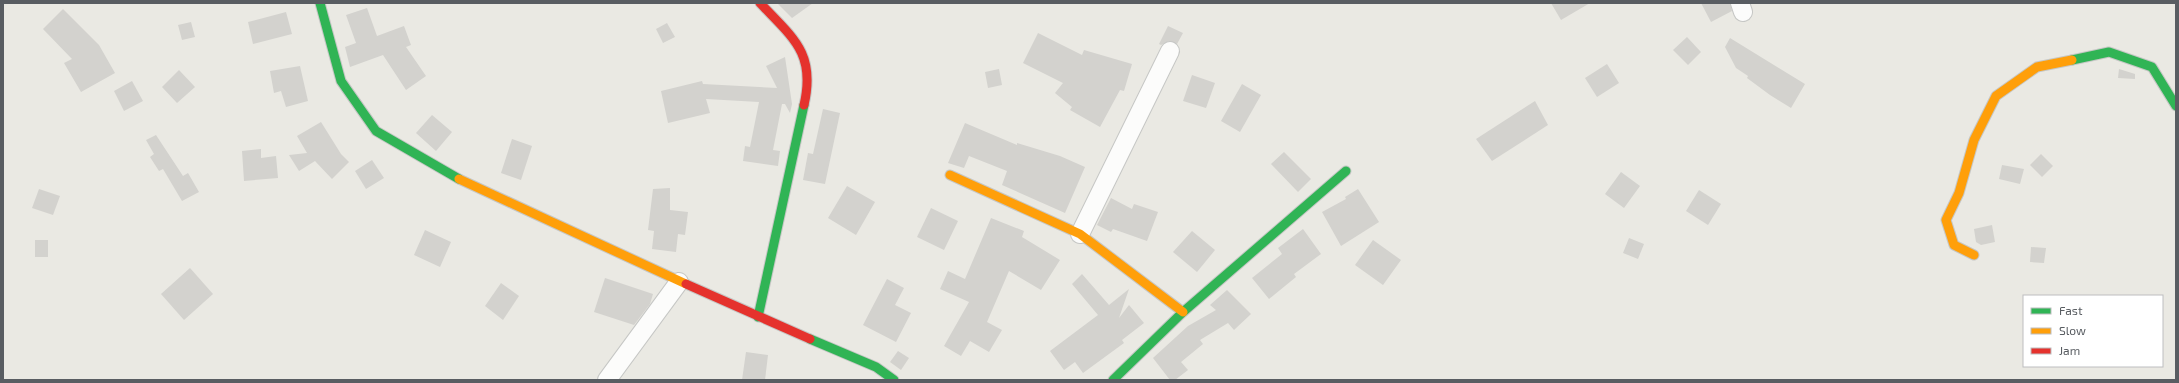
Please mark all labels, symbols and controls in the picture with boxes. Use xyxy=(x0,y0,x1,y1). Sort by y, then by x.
legend xyxy=(2023,295,2163,367)
text: Fast xyxy=(2059,303,2083,317)
text: Slow xyxy=(2059,323,2086,337)
text: Jam xyxy=(2059,343,2080,357)

